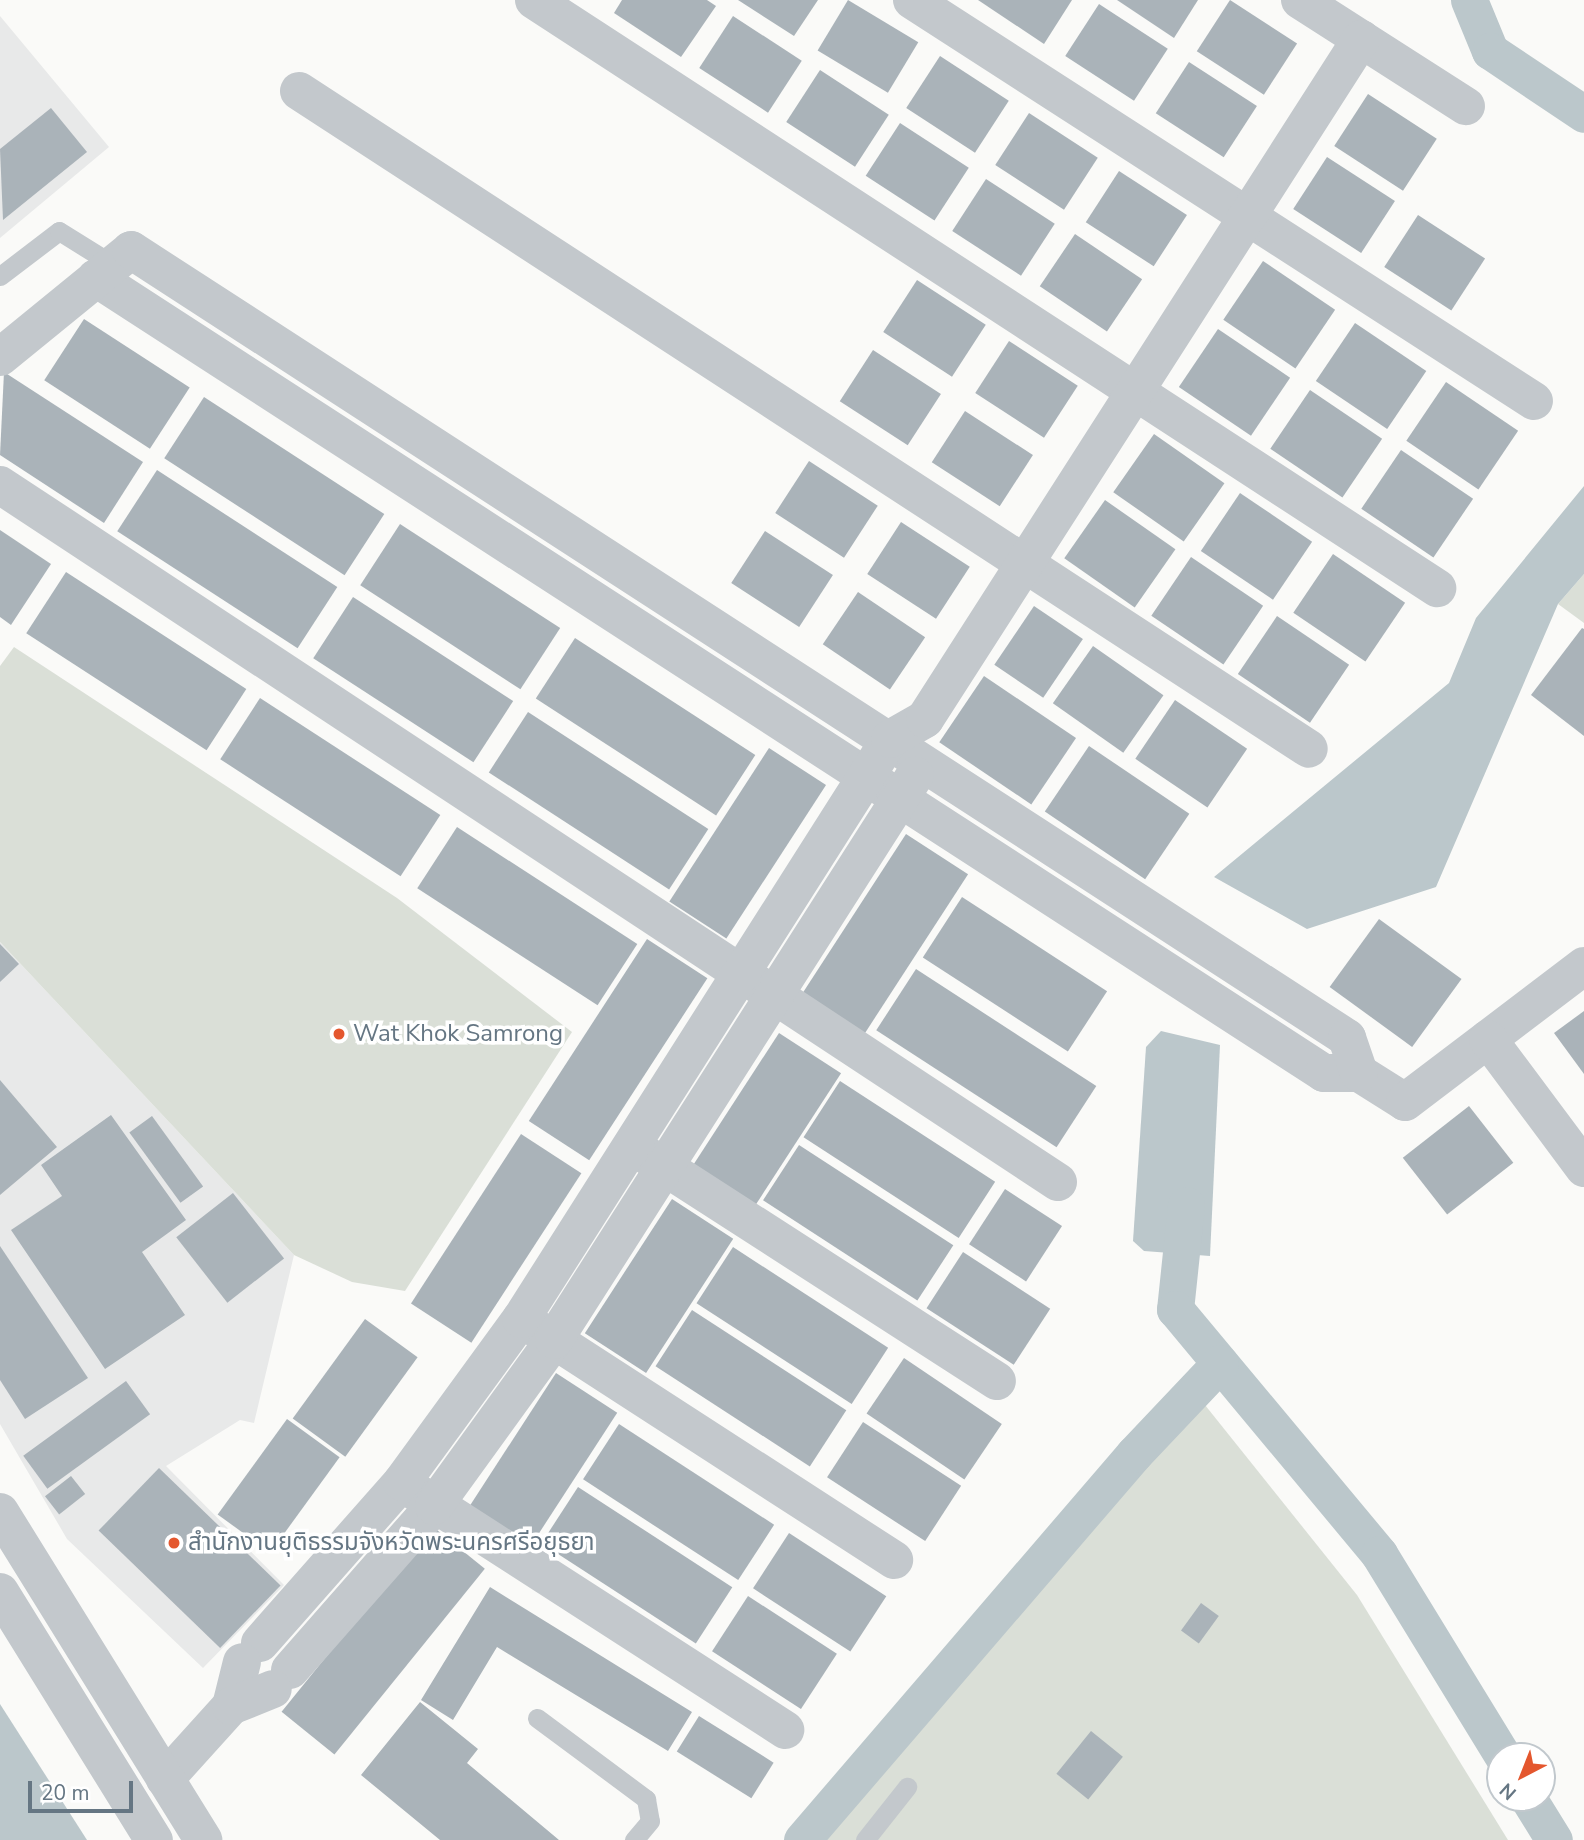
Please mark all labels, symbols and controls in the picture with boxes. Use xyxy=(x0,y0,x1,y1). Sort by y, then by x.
place label: Wat Khok Samrong xyxy=(353,1020,563,1048)
marker: Wat Khok Samrong xyxy=(331,1026,347,1042)
place label: สำนักงานยุติธรรมจังหวัดพระนครศรีอยุธยา xyxy=(188,1529,595,1557)
marker: สำนักงานยุติธรรมจังหวัดพระนครศรีอยุธยา xyxy=(166,1535,182,1551)
north arrow xyxy=(1486,1742,1556,1812)
scale bar xyxy=(32,1766,136,1810)
text: N xyxy=(1494,1777,1522,1806)
text: 20 m xyxy=(41,1779,90,1807)

